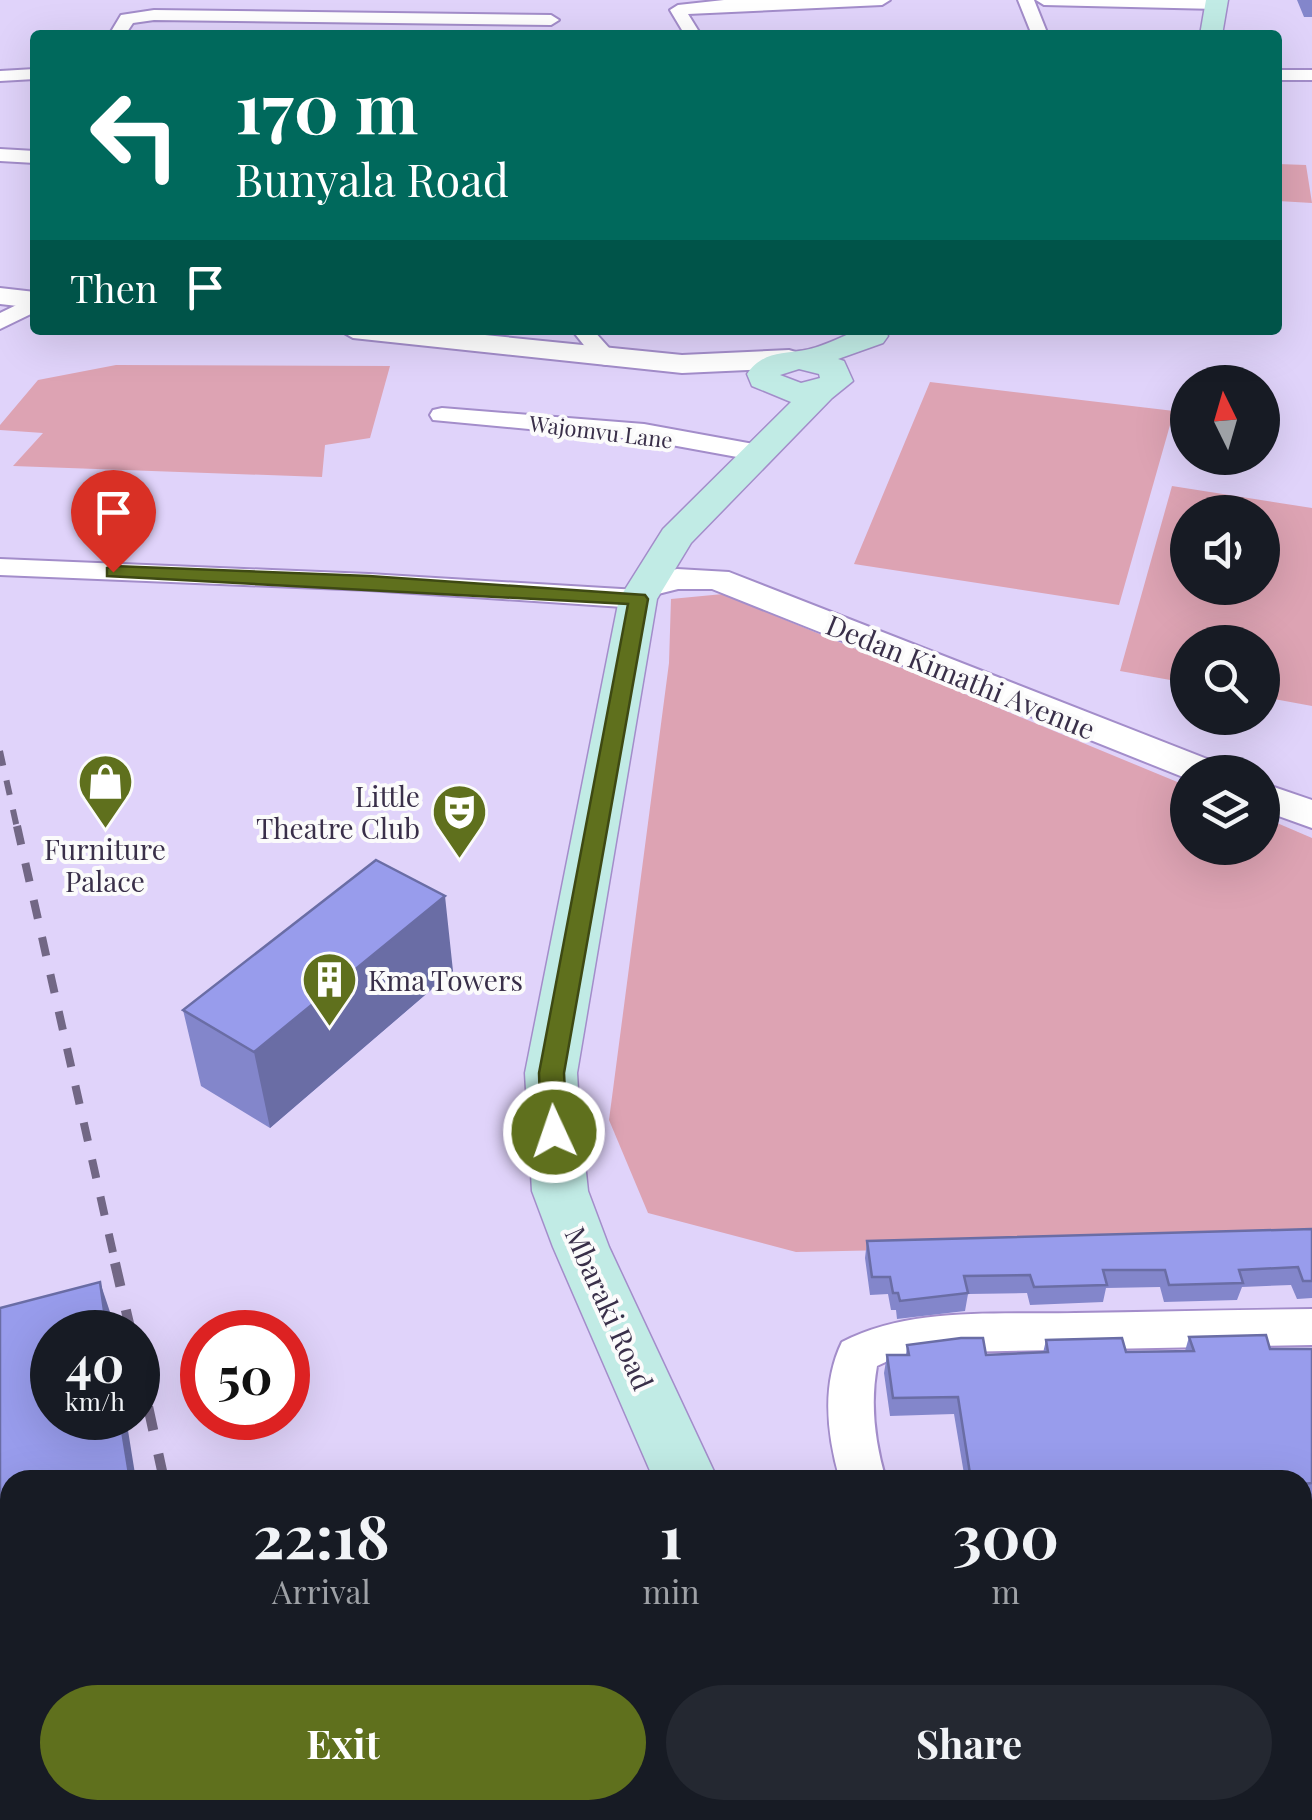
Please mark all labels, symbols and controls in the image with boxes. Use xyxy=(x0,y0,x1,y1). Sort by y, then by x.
text: 170 m xyxy=(235,58,418,152)
icon: left xyxy=(70,70,200,200)
text: Bunyala Road xyxy=(235,148,509,208)
icon: arrive xyxy=(178,260,233,315)
text: Then xyxy=(70,262,158,313)
north arrow xyxy=(1170,365,1280,475)
map controls xyxy=(1170,365,1280,865)
street label: Wajomvu Lane xyxy=(527,407,674,455)
pin xyxy=(71,470,156,573)
icon: arrive xyxy=(86,485,141,540)
button: sound xyxy=(1170,495,1280,605)
street label: Dedan Kimathi Avenue xyxy=(821,605,1101,747)
button: search xyxy=(1170,625,1280,735)
shop icon: Furniture Palace xyxy=(75,752,135,831)
button: layers xyxy=(1170,755,1280,865)
place label: Little Theatre Club xyxy=(256,777,420,846)
theatre icon: Little Theatre Club xyxy=(429,781,489,860)
place label: Furniture Palace xyxy=(44,830,166,899)
building icon: Kma Towers xyxy=(299,949,359,1028)
place label: Kma Towers xyxy=(368,961,523,998)
position arrow xyxy=(502,1080,606,1184)
street label: Mbaraki Road xyxy=(558,1221,662,1395)
speed limit sign: 50 xyxy=(180,1310,310,1440)
text: 40 xyxy=(66,1329,124,1396)
text: km/h xyxy=(65,1384,125,1417)
text: 22:18 xyxy=(253,1494,390,1574)
text: 1 xyxy=(660,1494,683,1574)
text: 300 xyxy=(952,1494,1059,1574)
text: Arrival xyxy=(272,1569,371,1612)
text: min xyxy=(643,1569,700,1612)
text: m xyxy=(992,1569,1020,1612)
button: Exit xyxy=(40,1685,646,1800)
button: Share xyxy=(666,1685,1272,1800)

